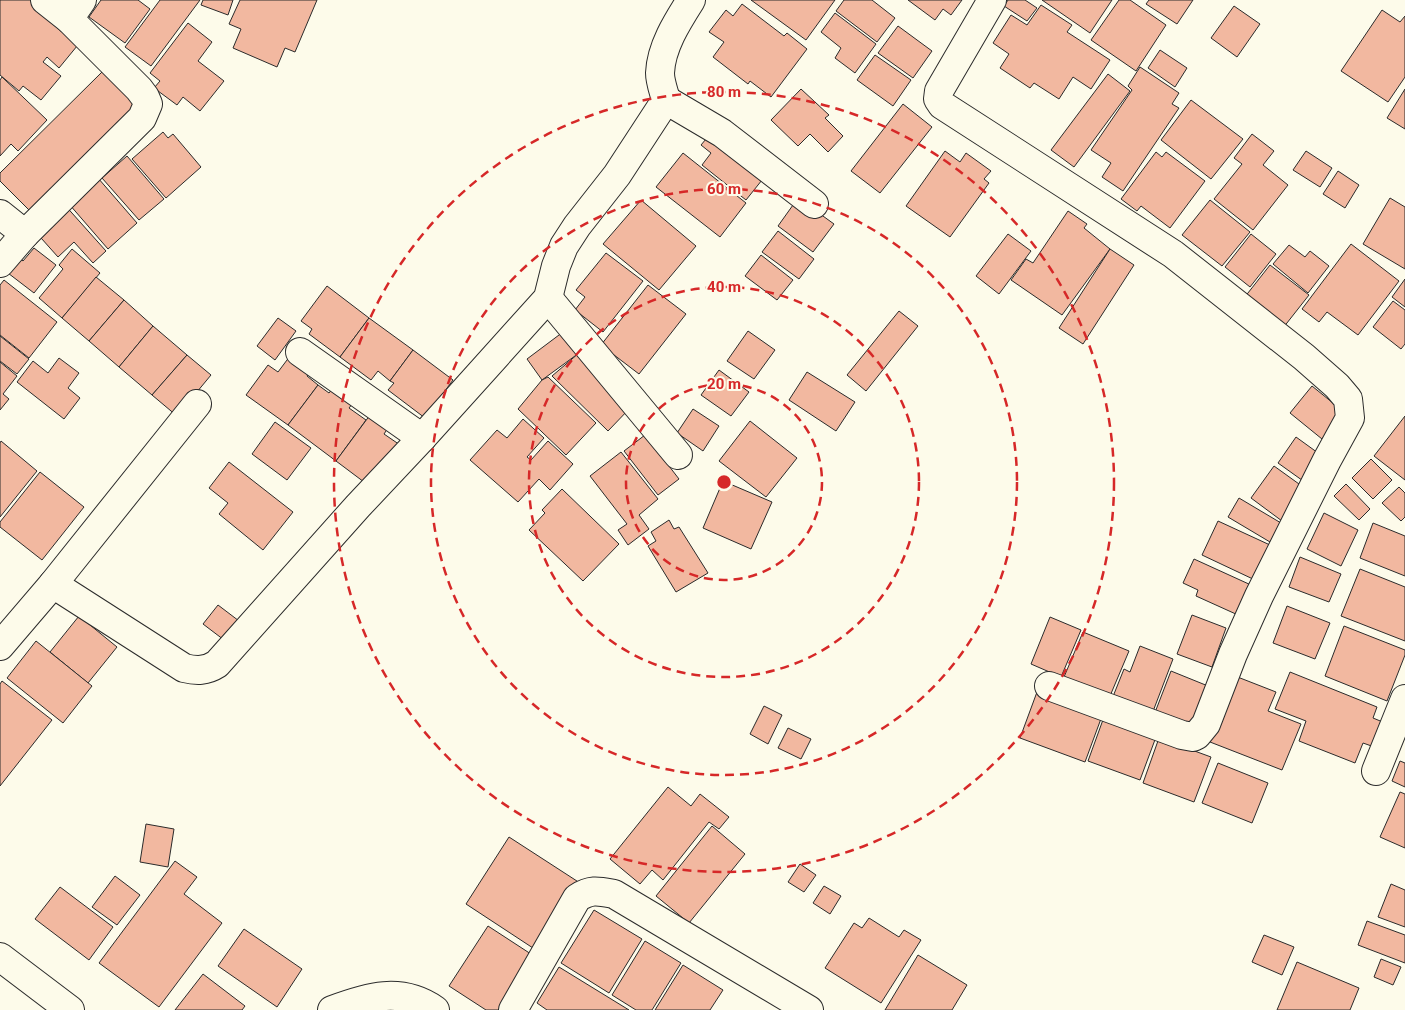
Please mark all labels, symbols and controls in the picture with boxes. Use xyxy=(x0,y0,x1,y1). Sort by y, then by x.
text: 80 m xyxy=(707,83,741,101)
text: 60 m xyxy=(707,180,741,198)
text: 40 m xyxy=(707,278,741,296)
text: 20 m xyxy=(707,375,741,393)
centre of rings xyxy=(715,473,733,491)

